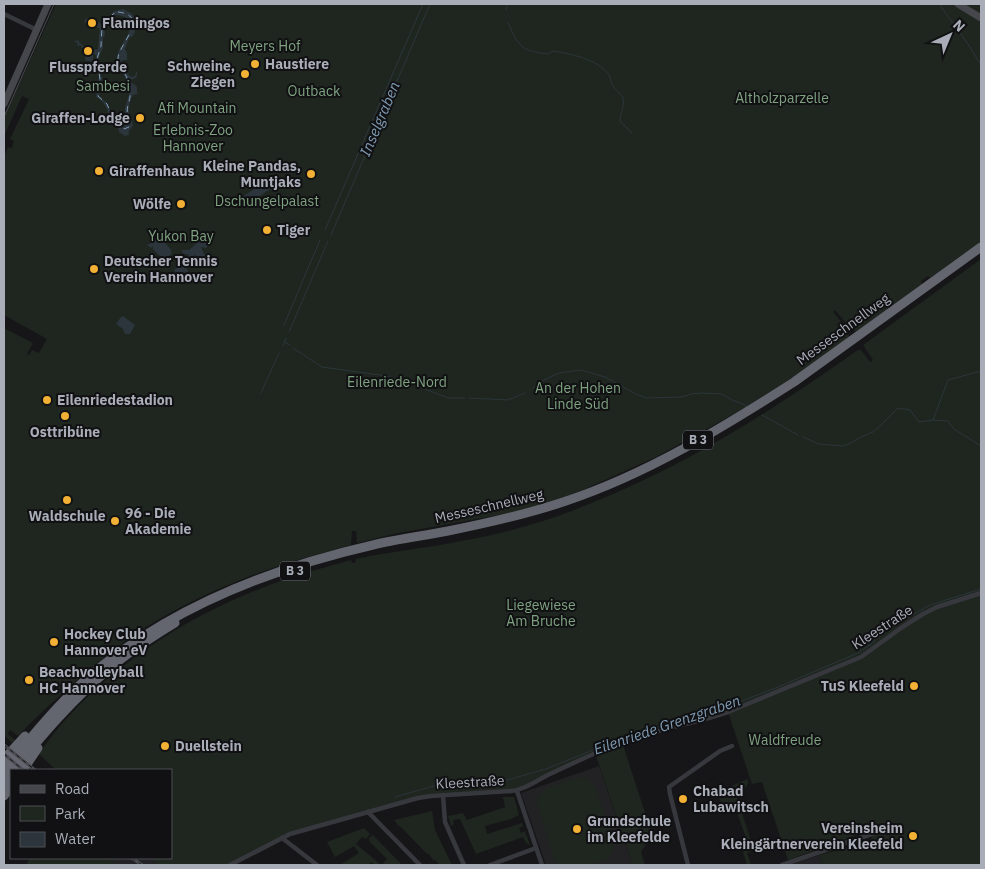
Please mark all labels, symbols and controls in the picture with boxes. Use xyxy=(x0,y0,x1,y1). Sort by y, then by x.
north arrow xyxy=(925,10,975,60)
place label: Flamingos xyxy=(102,14,170,32)
text: N xyxy=(949,16,969,36)
marker: Flamingos xyxy=(86,17,98,29)
park label: Meyers Hof xyxy=(229,37,301,55)
marker: Flusspferde xyxy=(82,45,94,57)
place label: Haustiere xyxy=(265,55,329,73)
place label: Schweine, Ziegen xyxy=(167,57,235,91)
place label: Flusspferde xyxy=(49,58,127,76)
marker: Haustiere xyxy=(249,58,261,70)
marker: Schweine, Ziegen xyxy=(239,68,251,80)
park label: Sambesi xyxy=(76,77,130,95)
water label: Inselgraben xyxy=(355,79,404,159)
park label: Outback xyxy=(288,82,341,100)
park label: Altholzparzelle xyxy=(735,89,829,107)
park label: Afi Mountain xyxy=(157,99,237,117)
place label: Giraffen-Lodge xyxy=(31,109,130,127)
marker: Giraffen-Lodge xyxy=(134,112,146,124)
park label: Erlebnis-Zoo Hannover xyxy=(153,121,233,155)
place label: Kleine Pandas, Muntjaks xyxy=(203,157,301,191)
place label: Giraffenhaus xyxy=(109,162,195,180)
marker: Giraffenhaus xyxy=(93,165,105,177)
marker: Kleine Pandas, Muntjaks xyxy=(305,168,317,180)
park label: Dschungelpalast xyxy=(215,192,319,210)
place label: Wölfe xyxy=(133,195,171,213)
marker: Wölfe xyxy=(175,198,187,210)
place label: Tiger xyxy=(277,221,311,239)
marker: Tiger xyxy=(261,224,273,236)
park label: Yukon Bay xyxy=(148,227,214,245)
place label: Deutscher Tennis Verein Hannover xyxy=(104,252,218,286)
marker: Deutscher Tennis Verein Hannover xyxy=(88,263,100,275)
street label: Messeschnellweg xyxy=(793,289,894,369)
park label: Eilenriede-Nord xyxy=(347,373,447,391)
park label: An der Hohen Linde Süd xyxy=(535,379,621,413)
place label: Eilenriedestadion xyxy=(57,391,173,409)
marker: Eilenriedestadion xyxy=(41,394,53,406)
marker: Osttribüne xyxy=(59,410,71,422)
place label: Osttribüne xyxy=(30,423,100,441)
road number: B 3 xyxy=(683,430,713,450)
street label: Messeschnellweg xyxy=(433,485,546,527)
marker: Waldschule xyxy=(61,494,73,506)
place label: 96 - Die Akademie xyxy=(125,504,192,538)
place label: Waldschule xyxy=(28,507,106,525)
marker: 96 - Die Akademie xyxy=(109,515,121,527)
road number: B 3 xyxy=(280,562,310,580)
park label: Liegewiese Am Bruche xyxy=(506,596,576,630)
street label: Kleestraße xyxy=(848,601,916,653)
place label: Hockey Club Hannover eV xyxy=(64,625,147,659)
marker: Hockey Club Hannover eV xyxy=(48,636,60,648)
place label: Beachvolleyball HC Hannover xyxy=(39,663,143,697)
marker: Beachvolleyball HC Hannover xyxy=(23,674,35,686)
place label: TuS Kleefeld xyxy=(821,677,904,695)
marker: TuS Kleefeld xyxy=(908,680,920,692)
water label: Eilenriede Grenzgraben xyxy=(591,690,743,759)
park label: Waldfreude xyxy=(749,731,822,749)
place label: Duellstein xyxy=(175,737,242,755)
marker: Duellstein xyxy=(159,740,171,752)
legend xyxy=(10,769,172,859)
street label: Kleestraße xyxy=(435,771,505,793)
text: Road xyxy=(55,779,90,798)
place label: Chabad Lubawitsch xyxy=(693,782,769,816)
marker: Chabad Lubawitsch xyxy=(677,793,689,805)
text: Park xyxy=(55,804,85,823)
place label: Grundschule im Kleefelde xyxy=(587,812,671,846)
place label: Vereinsheim Kleingärtnerverein Kleefeld xyxy=(721,819,903,853)
marker: Grundschule im Kleefelde xyxy=(571,823,583,835)
text: Water xyxy=(55,829,96,848)
marker: Vereinsheim Kleingärtnerverein Kleefeld xyxy=(907,830,919,842)

